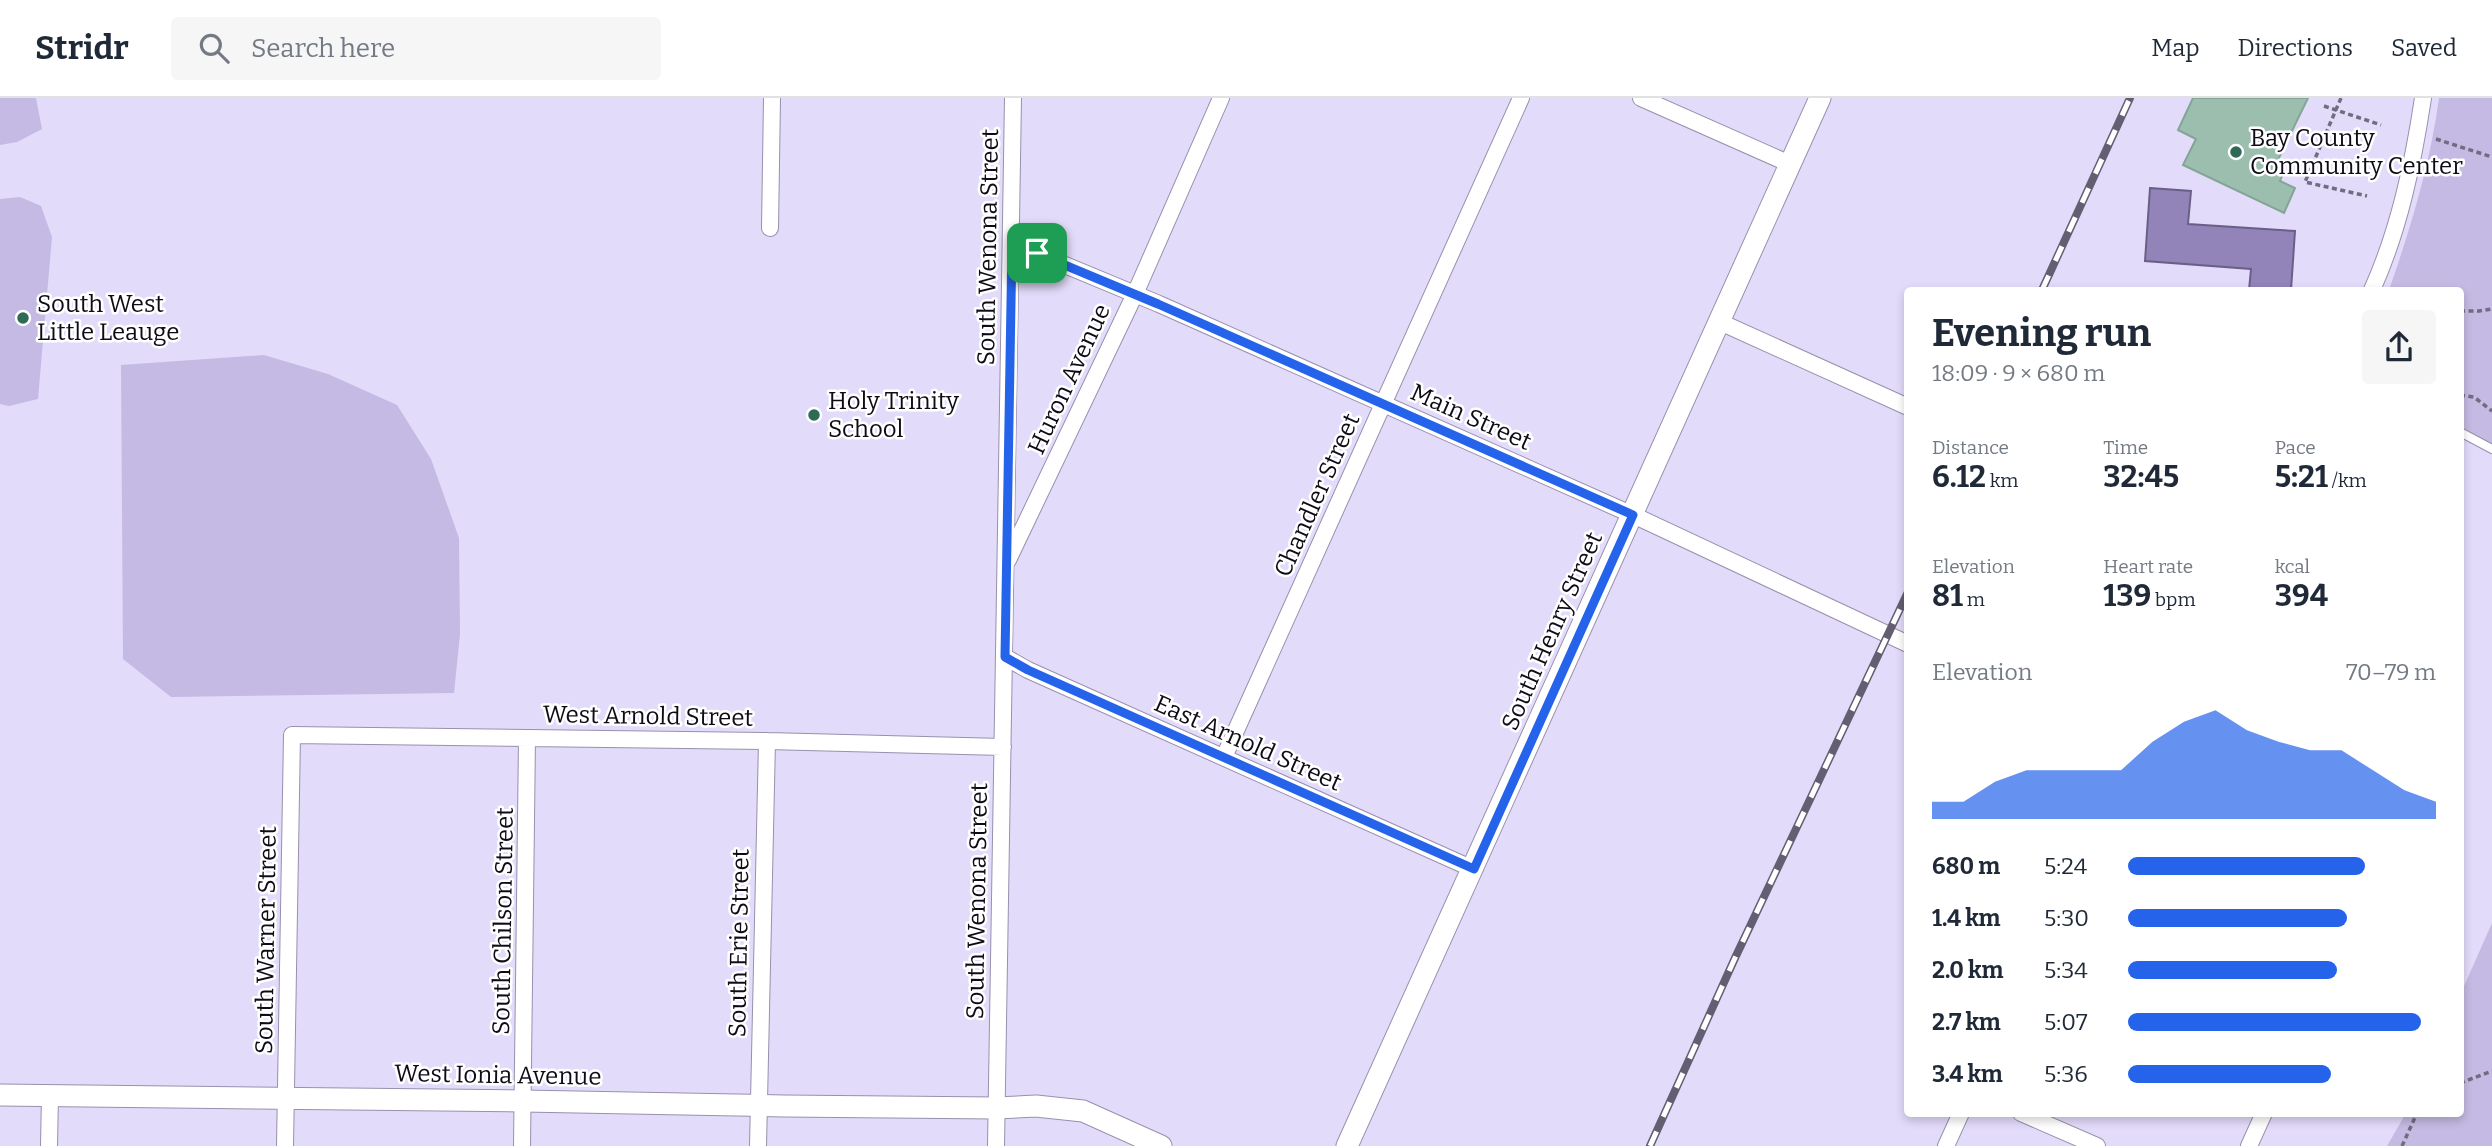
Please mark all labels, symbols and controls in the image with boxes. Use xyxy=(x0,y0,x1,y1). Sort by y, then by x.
search box xyxy=(171,17,661,80)
text: Stridr xyxy=(35,28,129,68)
icon: search xyxy=(195,29,233,67)
text: Search here xyxy=(251,33,395,64)
text: Map xyxy=(2151,34,2200,62)
text: Directions xyxy=(2238,34,2353,62)
text: Saved xyxy=(2391,34,2457,62)
place label: Bay County Community Center xyxy=(2250,124,2463,180)
street label: South Wenona Street xyxy=(972,128,1004,366)
marker: Bay County Community Center xyxy=(2228,144,2244,160)
pin xyxy=(1007,223,1067,283)
icon: arrive xyxy=(1018,234,1056,272)
place label: South West Little Leauge xyxy=(37,290,179,346)
street label: Huron Avenue xyxy=(1022,300,1116,458)
marker: South West Little Leauge xyxy=(15,310,31,326)
text: Evening run xyxy=(1932,310,2151,356)
button: share xyxy=(2362,310,2436,384)
text: 18:09 · 9 × 680 m xyxy=(1932,359,2105,387)
street label: Main Street xyxy=(1406,378,1536,456)
place label: Holy Trinity School xyxy=(828,387,959,443)
marker: Holy Trinity School xyxy=(806,407,822,423)
street label: Chandler Street xyxy=(1269,409,1366,581)
text: Distance xyxy=(1932,436,2009,459)
text: Time xyxy=(2103,436,2148,459)
text: Pace xyxy=(2275,436,2316,459)
text: 6.12 xyxy=(1932,459,1986,495)
text: 32:45 xyxy=(2103,459,2179,495)
text: 5:21 xyxy=(2275,459,2328,495)
text: km xyxy=(1986,469,2018,492)
text: /km xyxy=(2328,469,2367,492)
street label: South Henry Street xyxy=(1496,527,1608,735)
text: Elevation xyxy=(1932,555,2015,578)
text: Heart rate xyxy=(2103,555,2193,578)
text: kcal xyxy=(2275,555,2310,578)
text: 81 xyxy=(1932,578,1963,614)
text: 139 xyxy=(2103,578,2151,614)
text: 394 xyxy=(2275,578,2328,614)
text: m xyxy=(1963,588,1985,611)
text: bpm xyxy=(2151,588,2196,611)
text: Elevation xyxy=(1932,658,2032,686)
text: 70–79 m xyxy=(2346,658,2436,686)
street label: East Arnold Street xyxy=(1150,689,1346,797)
street label: West Arnold Street xyxy=(543,700,754,732)
street label: South Wenona Street xyxy=(961,782,993,1020)
street label: South Chilson Street xyxy=(487,807,519,1035)
street label: South Warner Street xyxy=(250,825,282,1054)
street label: South Erie Street xyxy=(723,848,755,1038)
text: 680 m xyxy=(1932,852,2000,880)
text: 5:24 xyxy=(2044,852,2087,880)
text: 1.4 km xyxy=(1932,904,2000,932)
text: 5:30 xyxy=(2044,904,2089,932)
text: 2.0 km xyxy=(1932,956,2003,984)
text: 5:34 xyxy=(2044,956,2088,984)
text: 2.7 km xyxy=(1932,1008,2001,1036)
text: 5:07 xyxy=(2044,1008,2087,1036)
street label: West Ionia Avenue xyxy=(394,1059,602,1091)
text: 3.4 km xyxy=(1932,1060,2003,1088)
text: 5:36 xyxy=(2044,1060,2088,1088)

